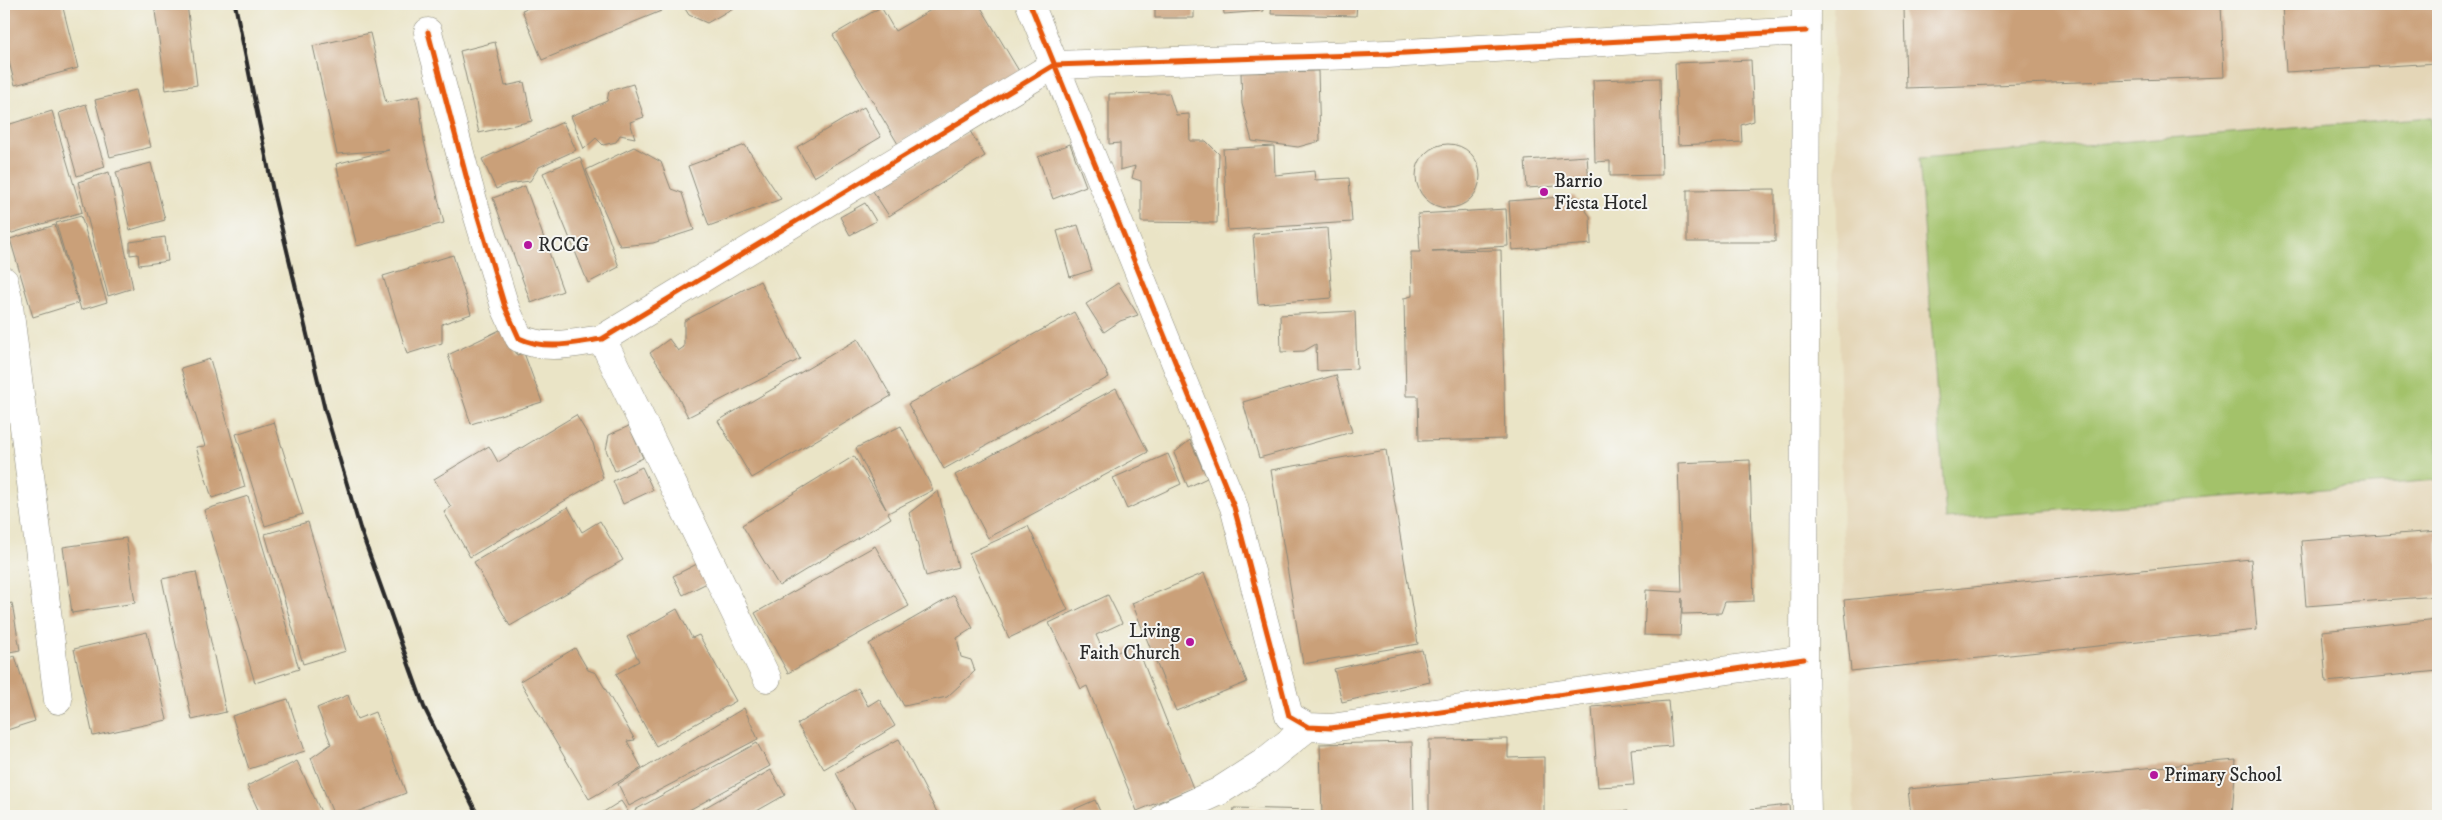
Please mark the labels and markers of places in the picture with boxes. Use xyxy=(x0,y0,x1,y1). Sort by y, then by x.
place label: Barrio Fiesta Hotel xyxy=(1554,170,1648,215)
marker: Barrio Fiesta Hotel xyxy=(1538,186,1550,198)
place label: RCCG xyxy=(538,234,589,257)
marker: RCCG xyxy=(522,239,534,251)
place label: Living Faith Church xyxy=(1079,620,1181,665)
marker: Living Faith Church xyxy=(1184,636,1196,648)
place label: Primary School xyxy=(2164,764,2282,787)
marker: Primary School xyxy=(2148,769,2160,781)

